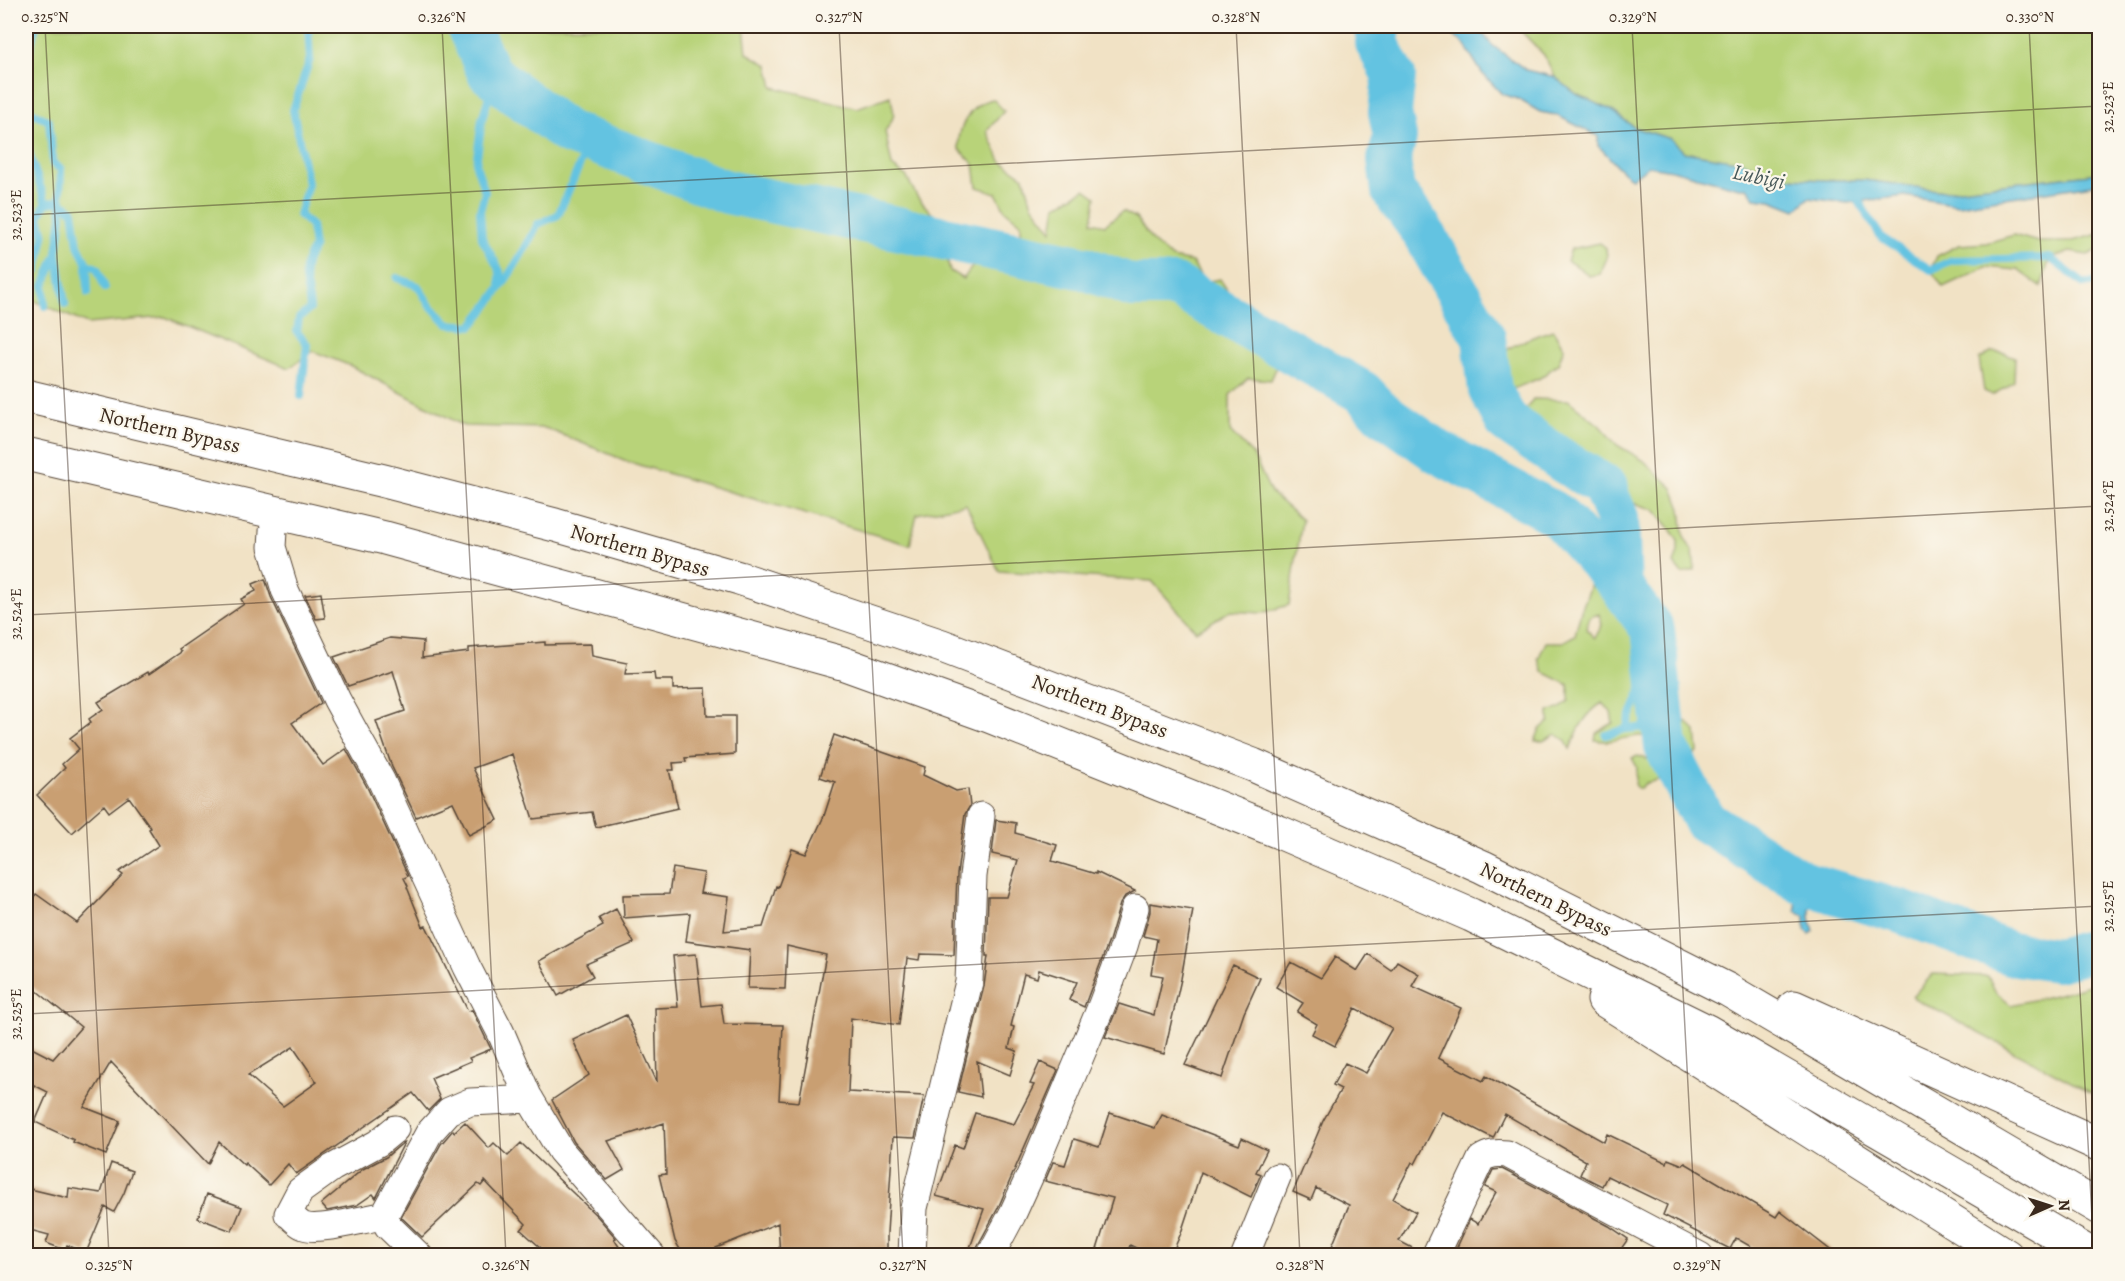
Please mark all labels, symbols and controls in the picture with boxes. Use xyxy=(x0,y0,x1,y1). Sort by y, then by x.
text: 0.325°N xyxy=(21,7,69,27)
text: 0.326°N xyxy=(418,7,466,27)
text: 0.327°N xyxy=(815,7,863,27)
text: 0.328°N xyxy=(1212,7,1260,27)
text: 0.329°N xyxy=(1609,7,1657,27)
text: 0.330°N xyxy=(2006,7,2054,27)
text: 32.523°E xyxy=(2098,81,2118,133)
water label: Lubigi xyxy=(1730,157,1788,197)
text: 32.523°E xyxy=(6,189,26,241)
street label: Northern Bypass xyxy=(97,400,243,460)
text: 32.524°E xyxy=(2098,480,2118,532)
street label: Northern Bypass xyxy=(567,517,713,583)
text: 32.524°E xyxy=(6,588,26,640)
street label: Northern Bypass xyxy=(1028,667,1172,745)
street label: Northern Bypass xyxy=(1475,855,1617,943)
text: 32.525°E xyxy=(2098,880,2118,932)
text: 32.525°E xyxy=(6,988,26,1040)
north arrow xyxy=(2020,1176,2080,1236)
text: N xyxy=(2053,1199,2075,1212)
text: 0.325°N xyxy=(85,1255,133,1275)
text: 0.326°N xyxy=(482,1255,530,1275)
text: 0.327°N xyxy=(879,1255,927,1275)
text: 0.328°N xyxy=(1276,1255,1324,1275)
text: 0.329°N xyxy=(1673,1255,1721,1275)

